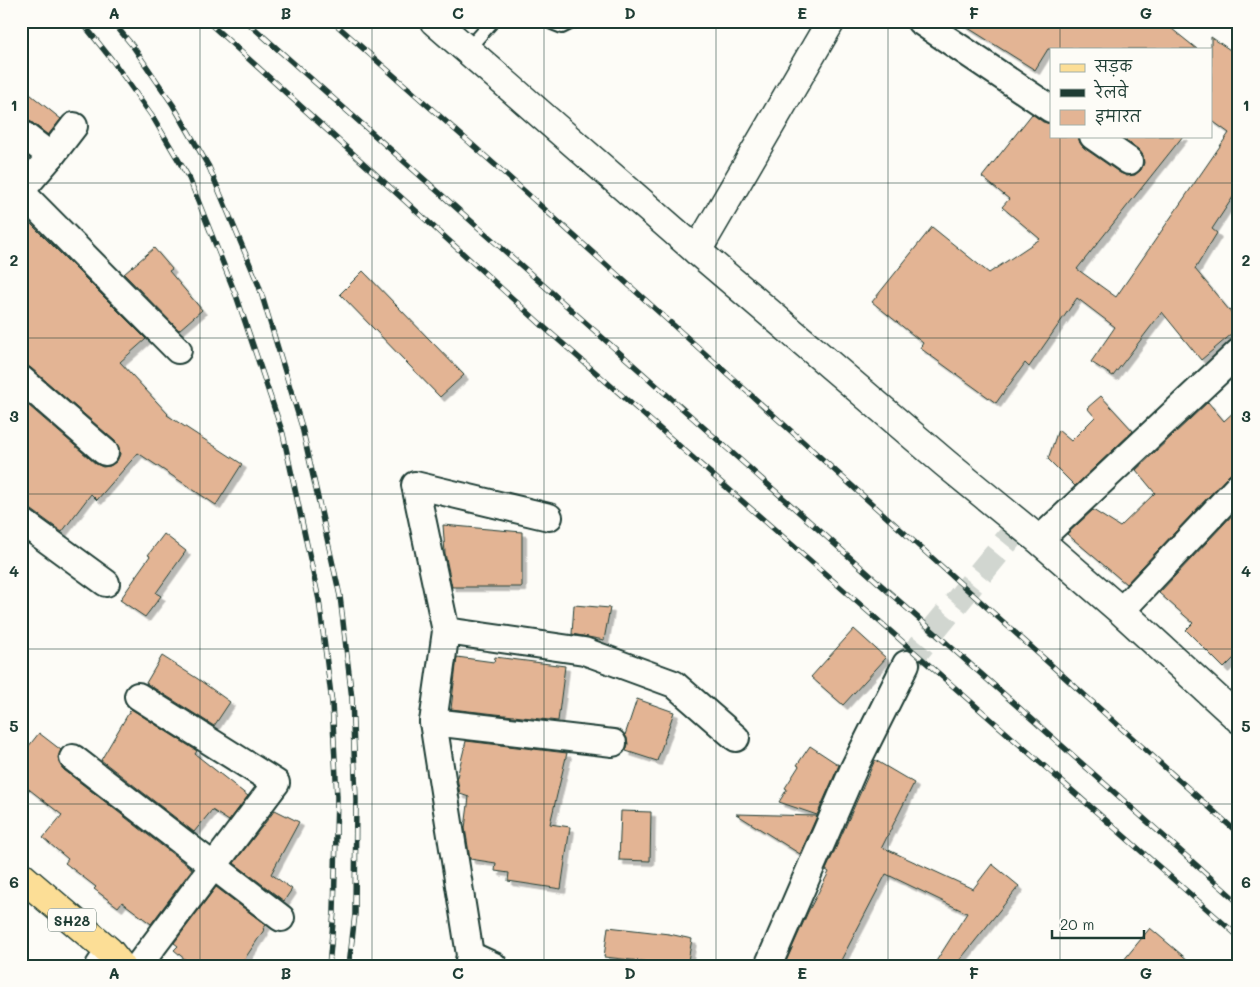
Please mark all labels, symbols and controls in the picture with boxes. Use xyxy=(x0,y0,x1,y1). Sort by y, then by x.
text: A xyxy=(108,2,120,23)
text: B xyxy=(281,2,291,23)
text: C xyxy=(452,2,464,23)
text: D xyxy=(624,2,636,23)
text: E xyxy=(797,2,807,23)
text: F xyxy=(969,2,979,23)
text: G xyxy=(1140,2,1152,23)
legend xyxy=(1050,48,1212,138)
text: सड़क xyxy=(1094,56,1133,77)
text: रेलवे xyxy=(1093,79,1129,102)
text: 1 xyxy=(10,94,18,115)
text: 1 xyxy=(1242,94,1250,115)
text: इमारत xyxy=(1095,106,1142,126)
text: 2 xyxy=(10,249,19,270)
text: 2 xyxy=(1242,249,1251,270)
text: 3 xyxy=(9,405,19,426)
text: 3 xyxy=(1241,405,1251,426)
text: 4 xyxy=(9,560,19,581)
text: 4 xyxy=(1241,560,1251,581)
text: 5 xyxy=(9,715,19,736)
text: 5 xyxy=(1241,715,1251,736)
text: 6 xyxy=(9,871,19,892)
text: 6 xyxy=(1241,871,1251,892)
scale bar xyxy=(1052,907,1145,939)
road number: SH28 xyxy=(48,908,96,932)
text: 20 m xyxy=(1060,914,1094,934)
text: A xyxy=(108,962,120,983)
text: B xyxy=(281,962,291,983)
text: C xyxy=(452,962,464,983)
text: D xyxy=(624,962,636,983)
text: E xyxy=(797,962,807,983)
text: F xyxy=(969,962,979,983)
text: G xyxy=(1140,962,1152,983)

